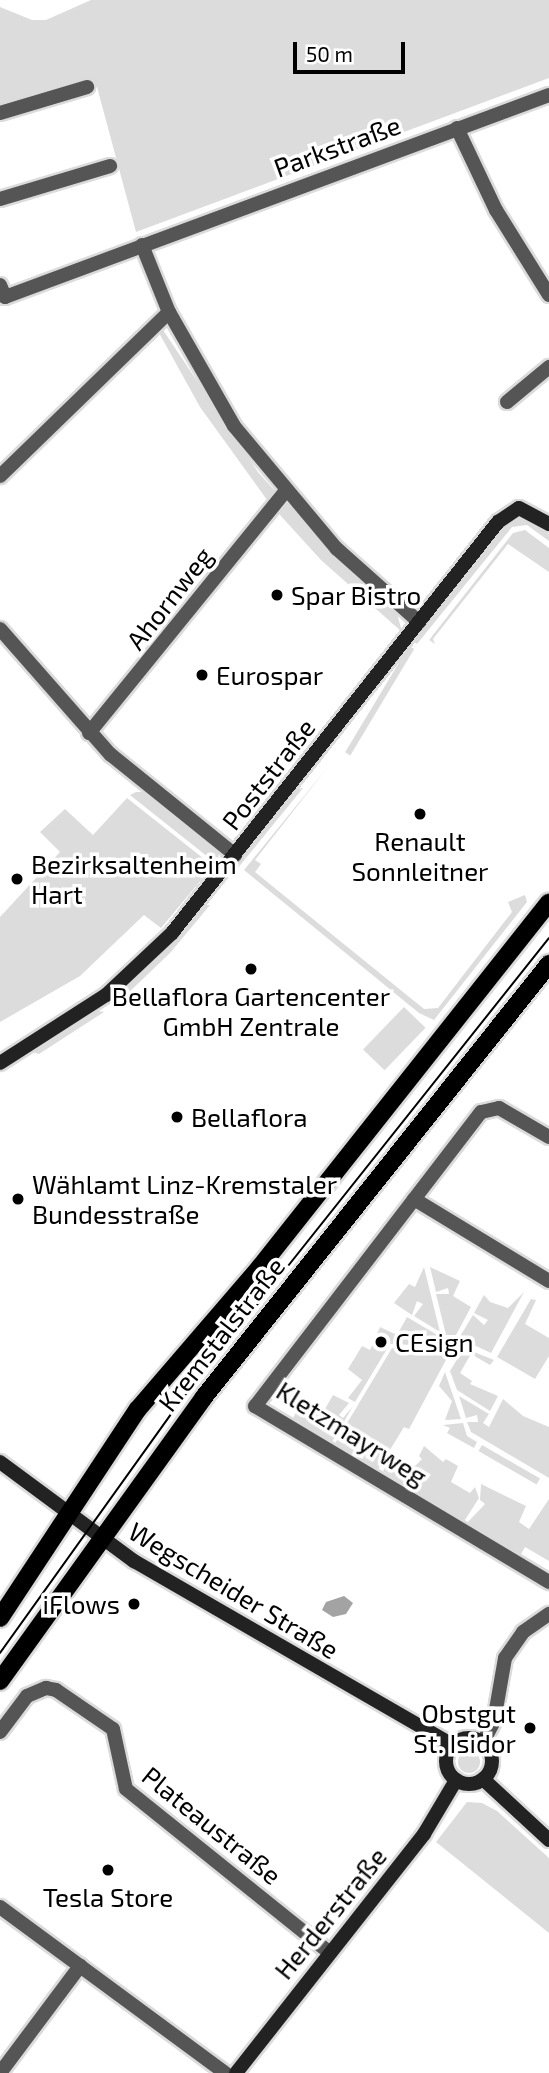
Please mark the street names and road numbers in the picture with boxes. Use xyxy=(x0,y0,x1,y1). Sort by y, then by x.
street label: Parkstraße xyxy=(269,109,405,183)
street label: Ahornweg xyxy=(119,541,219,655)
street label: Poststraße xyxy=(215,712,321,836)
street label: Kremstalstraße xyxy=(151,1251,291,1417)
street label: Kletzmayrweg xyxy=(271,1374,433,1492)
street label: Wegscheider Straße xyxy=(123,1515,345,1665)
street label: Plateaustraße xyxy=(136,1760,288,1890)
street label: Herderstraße xyxy=(267,1841,393,1985)

